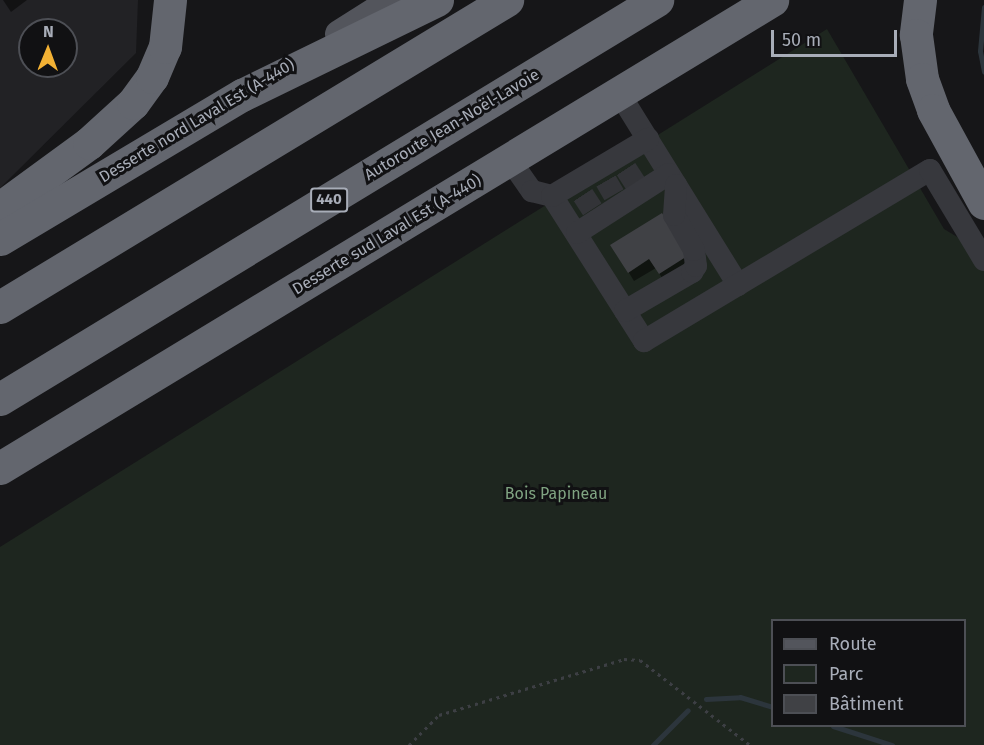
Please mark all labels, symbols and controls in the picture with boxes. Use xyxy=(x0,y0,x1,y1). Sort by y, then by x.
north arrow xyxy=(18,18,78,78)
scale bar xyxy=(774,18,900,56)
text: N xyxy=(43,22,54,41)
text: 50 m xyxy=(782,29,821,51)
street label: Desserte nord Laval Est (A-440) xyxy=(96,55,298,187)
street label: Autoroute Jean-Noël-Lavoie xyxy=(361,65,543,185)
street label: Desserte sud Laval Est (A-440) xyxy=(289,171,485,299)
road number: 440 xyxy=(310,188,348,212)
park label: Bois Papineau xyxy=(505,484,607,504)
legend xyxy=(771,619,966,727)
text: Route xyxy=(829,633,877,655)
text: Parc xyxy=(829,663,863,685)
text: Bâtiment xyxy=(829,693,904,715)

